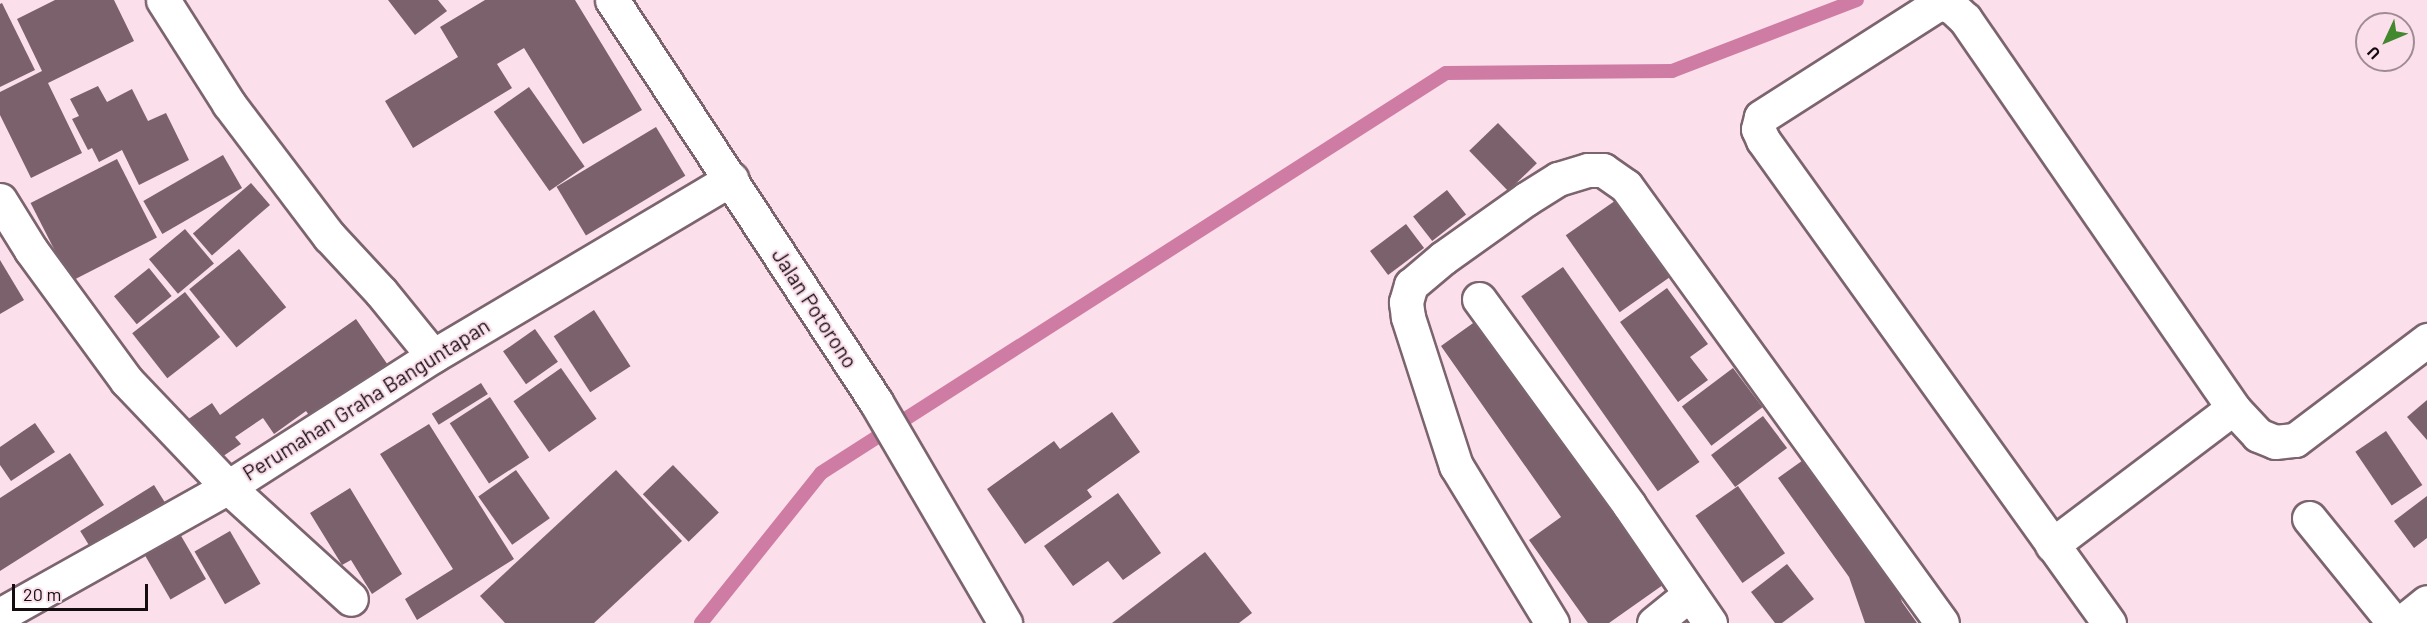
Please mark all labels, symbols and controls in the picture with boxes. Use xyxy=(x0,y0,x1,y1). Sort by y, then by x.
north arrow xyxy=(2355,12,2415,72)
text: U xyxy=(2363,43,2383,64)
street label: Jalan Potorono xyxy=(767,243,863,373)
street label: Perumahan Graha Banguntapan xyxy=(238,312,494,486)
scale bar xyxy=(15,572,152,610)
text: 20 m xyxy=(23,583,61,605)

